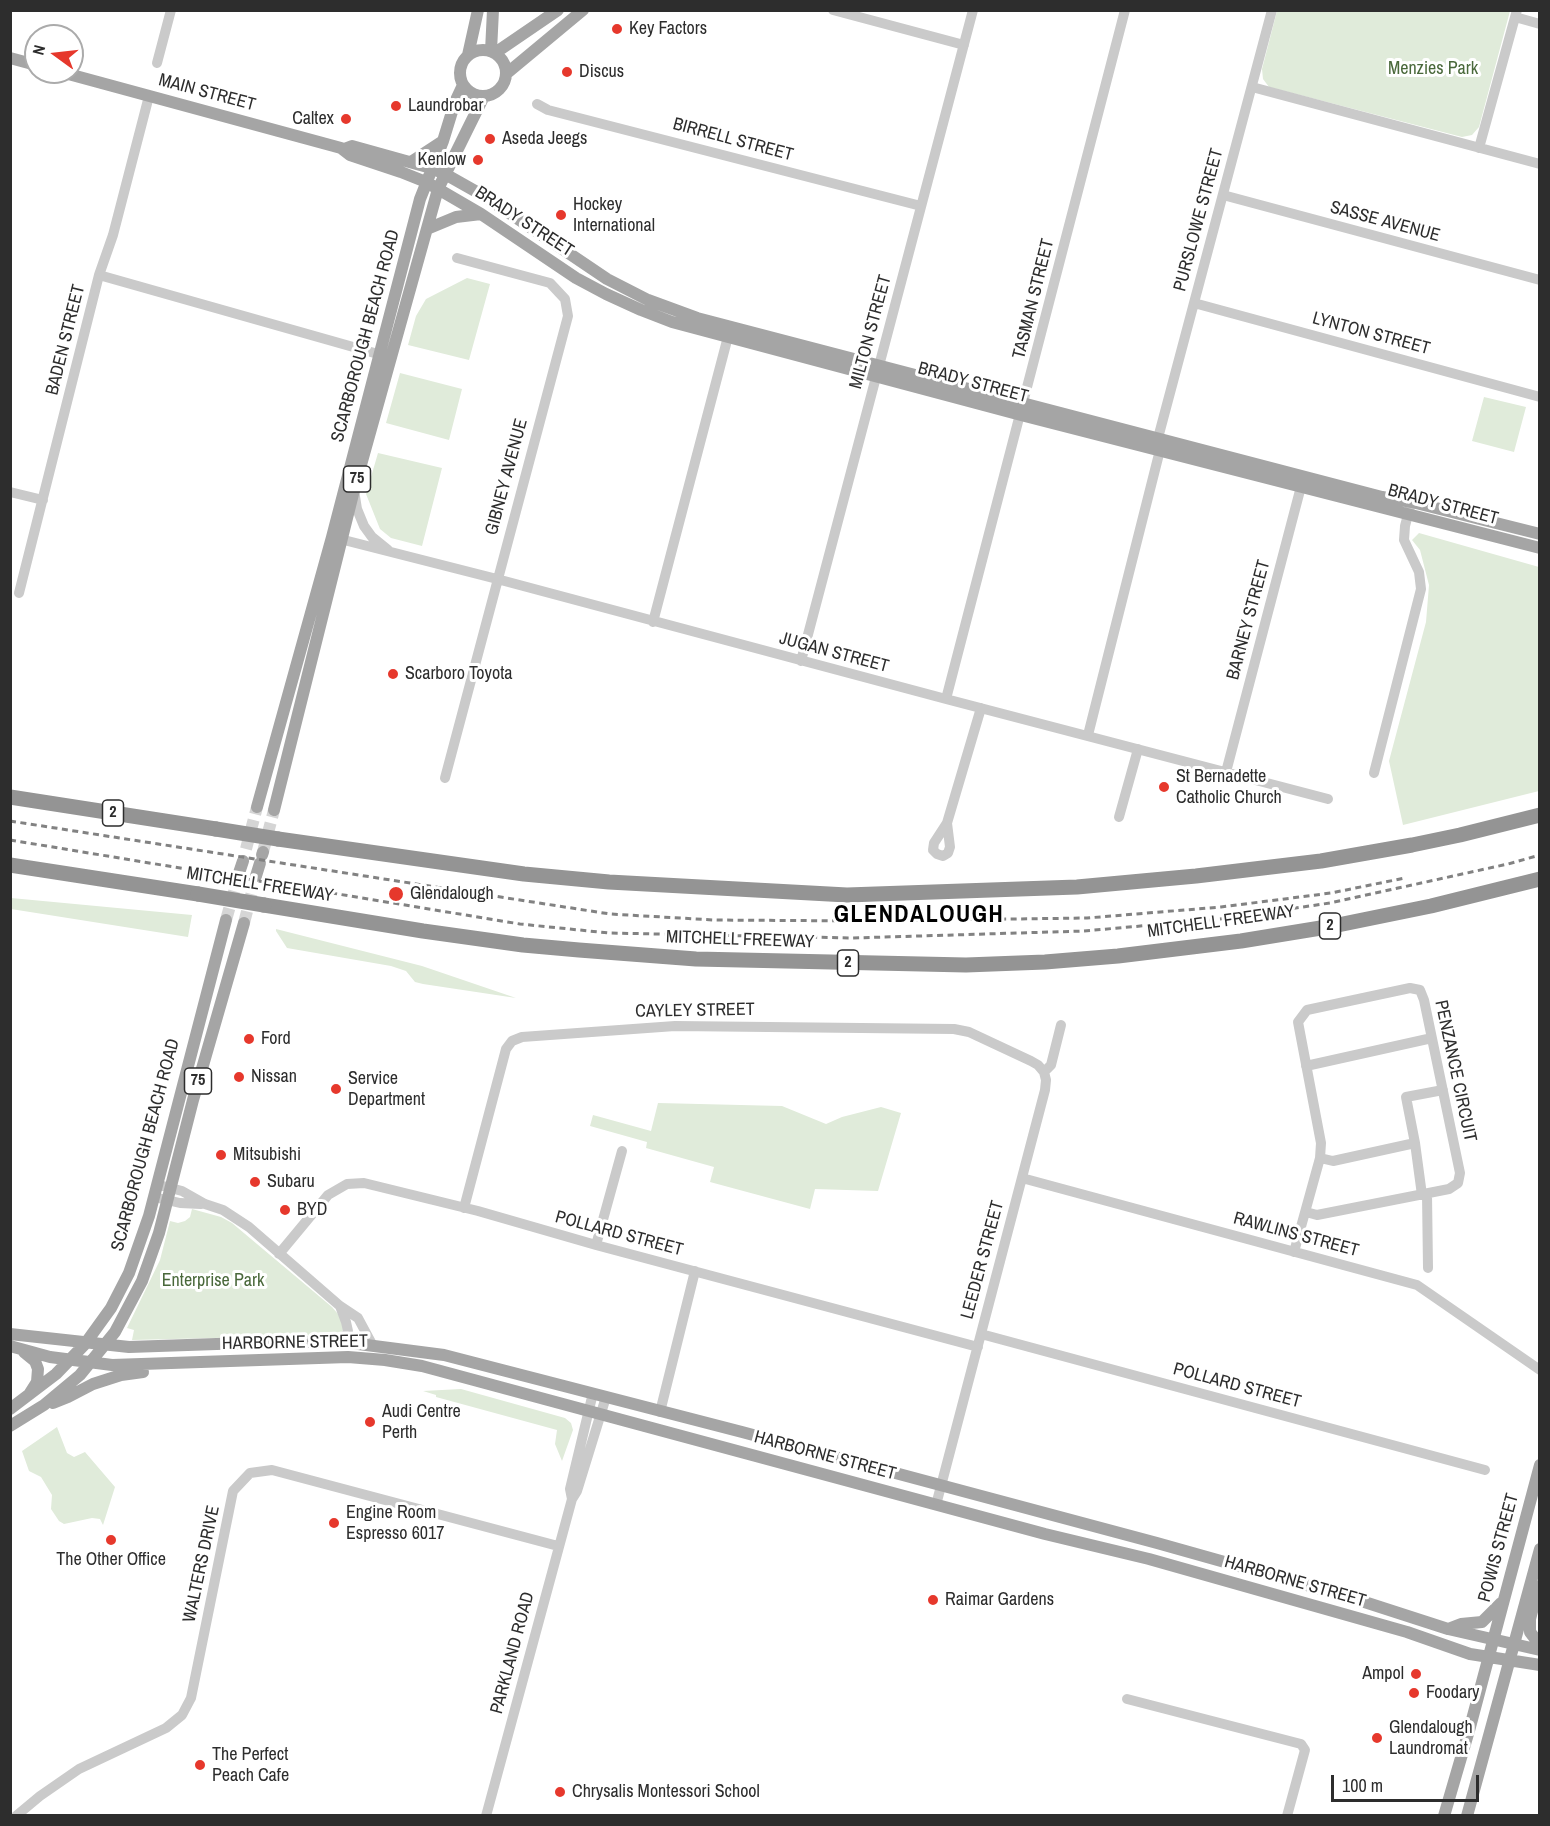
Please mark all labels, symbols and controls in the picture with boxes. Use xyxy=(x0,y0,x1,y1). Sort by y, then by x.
place label: Key Factors xyxy=(629,18,707,40)
marker: Key Factors xyxy=(610,22,624,36)
north arrow xyxy=(24,24,84,84)
text: N xyxy=(27,42,50,57)
park label: Menzies Park xyxy=(1388,58,1478,80)
place label: Discus xyxy=(579,61,624,83)
marker: Discus xyxy=(560,65,574,79)
street label: MAIN STREET xyxy=(156,70,258,116)
place label: Laundrobar xyxy=(408,95,483,117)
marker: Laundrobar xyxy=(389,99,403,113)
place label: Caltex xyxy=(292,108,334,130)
marker: Caltex xyxy=(339,112,353,126)
street label: BIRRELL STREET xyxy=(670,114,796,166)
place label: Aseda Jeegs xyxy=(502,128,587,150)
marker: Aseda Jeegs xyxy=(483,132,497,146)
street label: PURSLOWE STREET xyxy=(1170,146,1228,294)
place label: Kenlow xyxy=(418,149,466,171)
marker: Kenlow xyxy=(471,153,485,167)
street label: BRADY STREET xyxy=(471,182,577,262)
place label: Hockey International xyxy=(573,194,655,236)
street label: SASSE AVENUE xyxy=(1328,197,1442,247)
marker: Hockey International xyxy=(554,208,568,222)
street label: SCARBOROUGH BEACH ROAD xyxy=(327,227,405,445)
street label: TASMAN STREET xyxy=(1009,237,1059,361)
street label: MILTON STREET xyxy=(845,273,897,391)
street label: BADEN STREET xyxy=(42,282,90,398)
street label: LYNTON STREET xyxy=(1310,308,1432,360)
street label: BRADY STREET xyxy=(916,358,1030,408)
street label: GIBNEY AVENUE xyxy=(481,416,533,538)
road number: 75 xyxy=(344,466,370,492)
street label: BRADY STREET xyxy=(1386,480,1500,530)
street label: BARNEY STREET xyxy=(1223,558,1275,682)
street label: JUGAN STREET xyxy=(777,628,891,678)
place label: Scarboro Toyota xyxy=(405,663,512,685)
marker: Scarboro Toyota xyxy=(386,667,400,681)
place label: St Bernadette Catholic Church xyxy=(1176,766,1282,808)
marker: St Bernadette Catholic Church xyxy=(1157,780,1171,794)
road number: 2 xyxy=(102,800,124,826)
street label: MITCHELL FREEWAY xyxy=(185,863,335,907)
place label: Glendalough xyxy=(410,883,494,905)
marker: Glendalough xyxy=(387,885,405,903)
street label: MITCHELL FREEWAY xyxy=(1146,901,1296,943)
district label: GLENDALOUGH xyxy=(834,902,1004,930)
road number: 2 xyxy=(1320,913,1340,939)
street label: MITCHELL FREEWAY xyxy=(665,927,815,953)
road number: 2 xyxy=(838,950,858,976)
street label: PENZANCE CIRCUIT xyxy=(1429,998,1481,1144)
street label: CAYLEY STREET xyxy=(635,999,755,1023)
place label: Ford xyxy=(261,1028,291,1050)
marker: Ford xyxy=(242,1032,256,1046)
street label: SCARBOROUGH BEACH ROAD xyxy=(107,1036,185,1254)
place label: Nissan xyxy=(251,1066,297,1088)
road number: 75 xyxy=(184,1068,212,1094)
place label: Service Department xyxy=(348,1068,425,1110)
marker: Nissan xyxy=(232,1070,246,1084)
marker: Service Department xyxy=(329,1082,343,1096)
place label: Mitsubishi xyxy=(233,1144,301,1166)
marker: Mitsubishi xyxy=(214,1148,228,1162)
place label: Subaru xyxy=(267,1171,315,1193)
marker: Subaru xyxy=(248,1175,262,1189)
place label: BYD xyxy=(297,1199,327,1221)
street label: LEEDER STREET xyxy=(957,1199,1009,1321)
marker: BYD xyxy=(278,1203,292,1217)
street label: POLLARD STREET xyxy=(553,1207,685,1261)
street label: RAWLINS STREET xyxy=(1231,1208,1361,1262)
park label: Enterprise Park xyxy=(162,1270,264,1292)
street label: HARBORNE STREET xyxy=(222,1331,368,1355)
street label: POLLARD STREET xyxy=(1171,1359,1303,1413)
place label: Audi Centre Perth xyxy=(382,1401,461,1444)
marker: Audi Centre Perth xyxy=(363,1415,377,1429)
street label: HARBORNE STREET xyxy=(752,1427,898,1485)
street label: POWIS STREET xyxy=(1474,1491,1524,1605)
place label: Engine Room Espresso 6017 xyxy=(346,1502,444,1544)
street label: WALTERS DRIVE xyxy=(179,1504,225,1624)
marker: Engine Room Espresso 6017 xyxy=(327,1516,341,1530)
marker: The Other Office xyxy=(104,1533,118,1547)
place label: The Other Office xyxy=(56,1549,166,1571)
street label: HARBORNE STREET xyxy=(1222,1551,1368,1613)
place label: Raimar Gardens xyxy=(945,1589,1054,1611)
street label: PARKLAND ROAD xyxy=(486,1590,540,1716)
marker: Raimar Gardens xyxy=(926,1593,940,1607)
place label: Ampol xyxy=(1362,1663,1404,1685)
marker: Ampol xyxy=(1409,1667,1423,1681)
place label: Foodary xyxy=(1426,1682,1479,1704)
marker: Foodary xyxy=(1407,1686,1421,1700)
place label: Glendalough Laundromat xyxy=(1389,1717,1473,1760)
marker: Glendalough Laundromat xyxy=(1370,1731,1384,1745)
place label: The Perfect Peach Cafe xyxy=(212,1744,289,1786)
marker: The Perfect Peach Cafe xyxy=(193,1758,207,1772)
scale bar xyxy=(1334,1763,1482,1801)
text: 100 m xyxy=(1342,1773,1383,1798)
place label: Chrysalis Montessori School xyxy=(572,1781,760,1803)
marker: Chrysalis Montessori School xyxy=(553,1785,567,1799)

